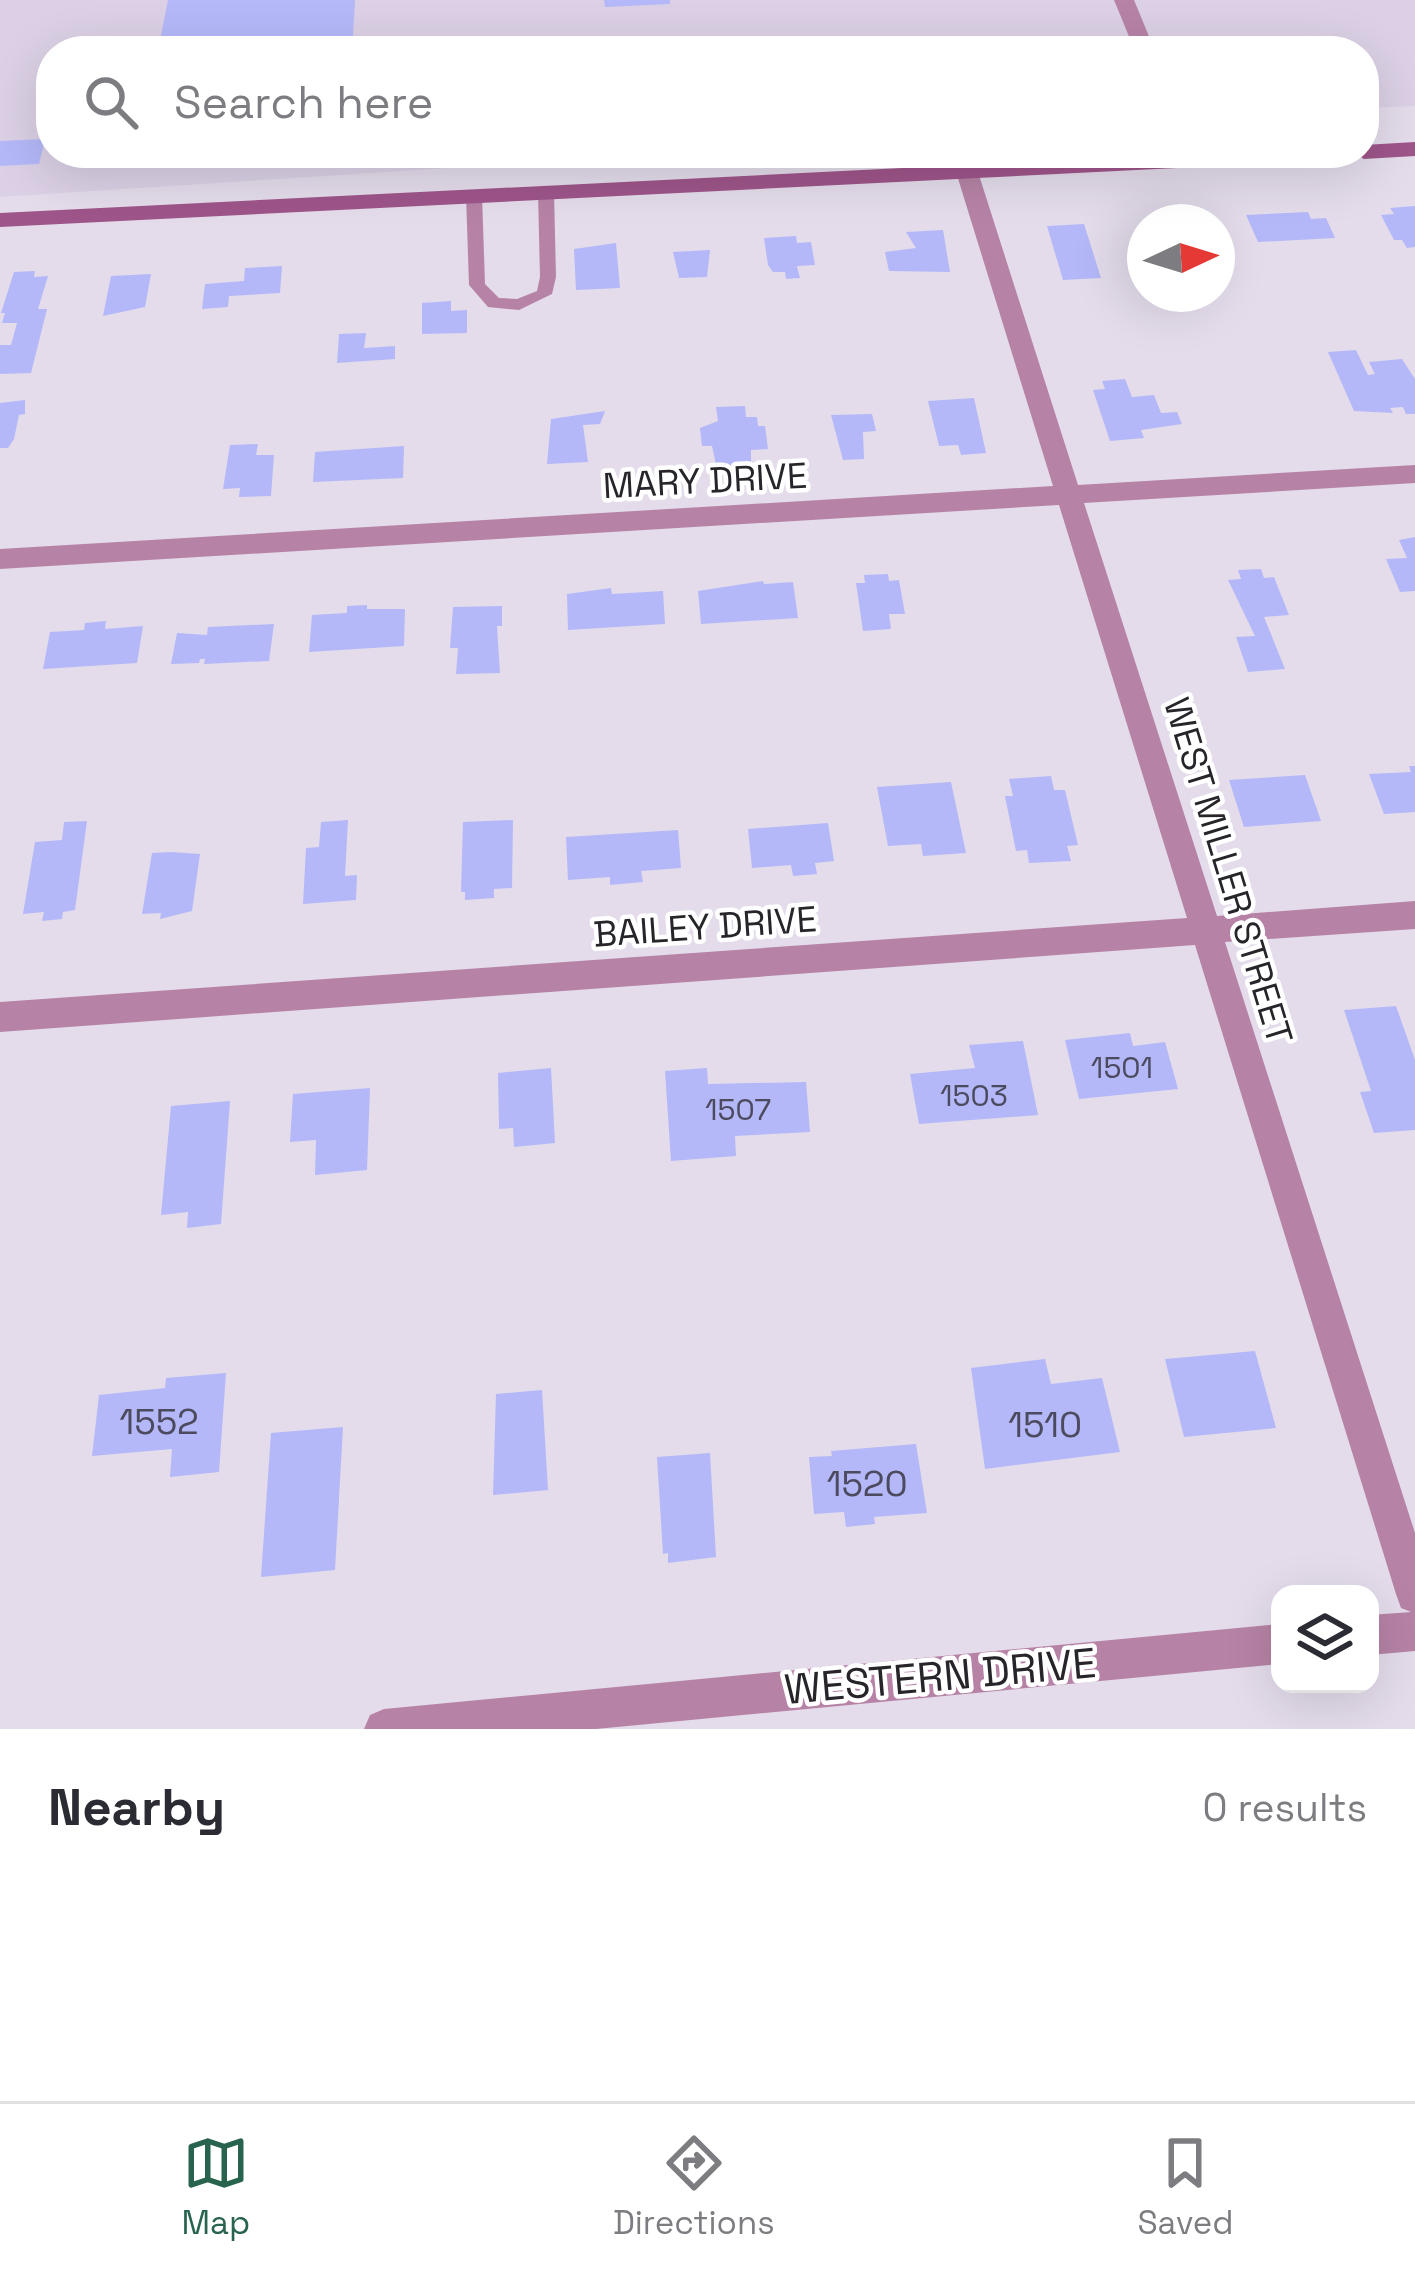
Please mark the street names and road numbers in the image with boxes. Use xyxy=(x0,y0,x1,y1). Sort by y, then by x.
street label: MARY DRIVE xyxy=(602,453,808,509)
street label: WEST MILLER STREET xyxy=(1153,692,1303,1050)
street label: BAILEY DRIVE xyxy=(592,896,818,958)
street label: WESTERN DRIVE xyxy=(782,1636,1098,1716)

